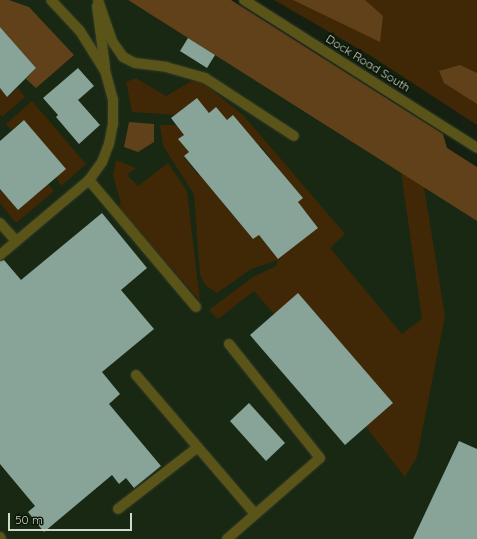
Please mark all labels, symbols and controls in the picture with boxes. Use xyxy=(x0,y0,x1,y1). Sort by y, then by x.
street label: Dock Road South xyxy=(323,31,413,95)
scale bar xyxy=(10,505,134,531)
text: 50 m xyxy=(15,512,43,527)

